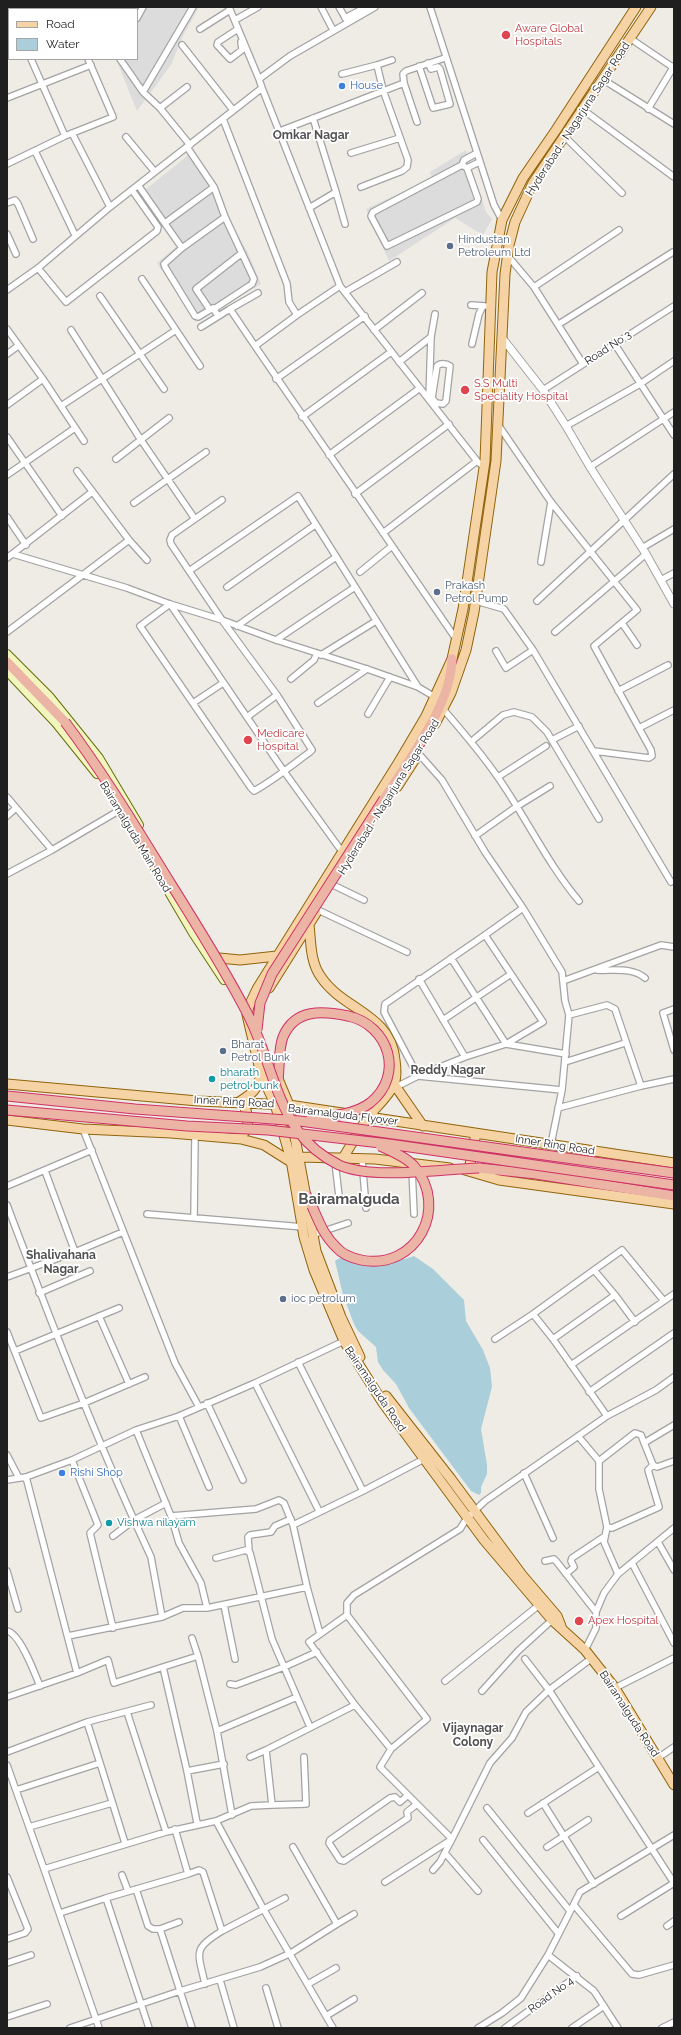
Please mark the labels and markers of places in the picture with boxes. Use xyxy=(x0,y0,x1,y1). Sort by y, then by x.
place label: Aware Global Hospitals xyxy=(515,22,583,48)
marker: Aware Global Hospitals xyxy=(500,29,512,41)
place label: House xyxy=(350,79,383,93)
marker: House xyxy=(337,81,347,91)
place label: Hindustan Petroleum Ltd xyxy=(458,233,531,259)
marker: Hindustan Petroleum Ltd xyxy=(445,241,455,251)
place label: S.S Multi Speciality Hospital xyxy=(474,377,568,403)
marker: S.S Multi Speciality Hospital xyxy=(459,384,471,396)
place label: Prakash Petrol Pump xyxy=(445,579,508,605)
marker: Prakash Petrol Pump xyxy=(432,587,442,597)
place label: Medicare Hospital xyxy=(257,727,304,753)
marker: Medicare Hospital xyxy=(242,734,254,746)
place label: Bharat Petrol Bunk xyxy=(231,1038,290,1064)
marker: Bharat Petrol Bunk xyxy=(218,1046,228,1056)
place label: bharath petrol bunk xyxy=(220,1066,278,1092)
marker: bharath petrol bunk xyxy=(207,1074,217,1084)
place label: ioc petrolum xyxy=(291,1292,356,1306)
marker: ioc petrolum xyxy=(278,1294,288,1304)
place label: Rishi Shop xyxy=(70,1466,123,1480)
marker: Rishi Shop xyxy=(57,1468,67,1478)
place label: Vishwa nilayam xyxy=(117,1516,196,1530)
marker: Vishwa nilayam xyxy=(104,1518,114,1528)
place label: Apex Hospital xyxy=(588,1614,659,1628)
marker: Apex Hospital xyxy=(573,1615,585,1627)

